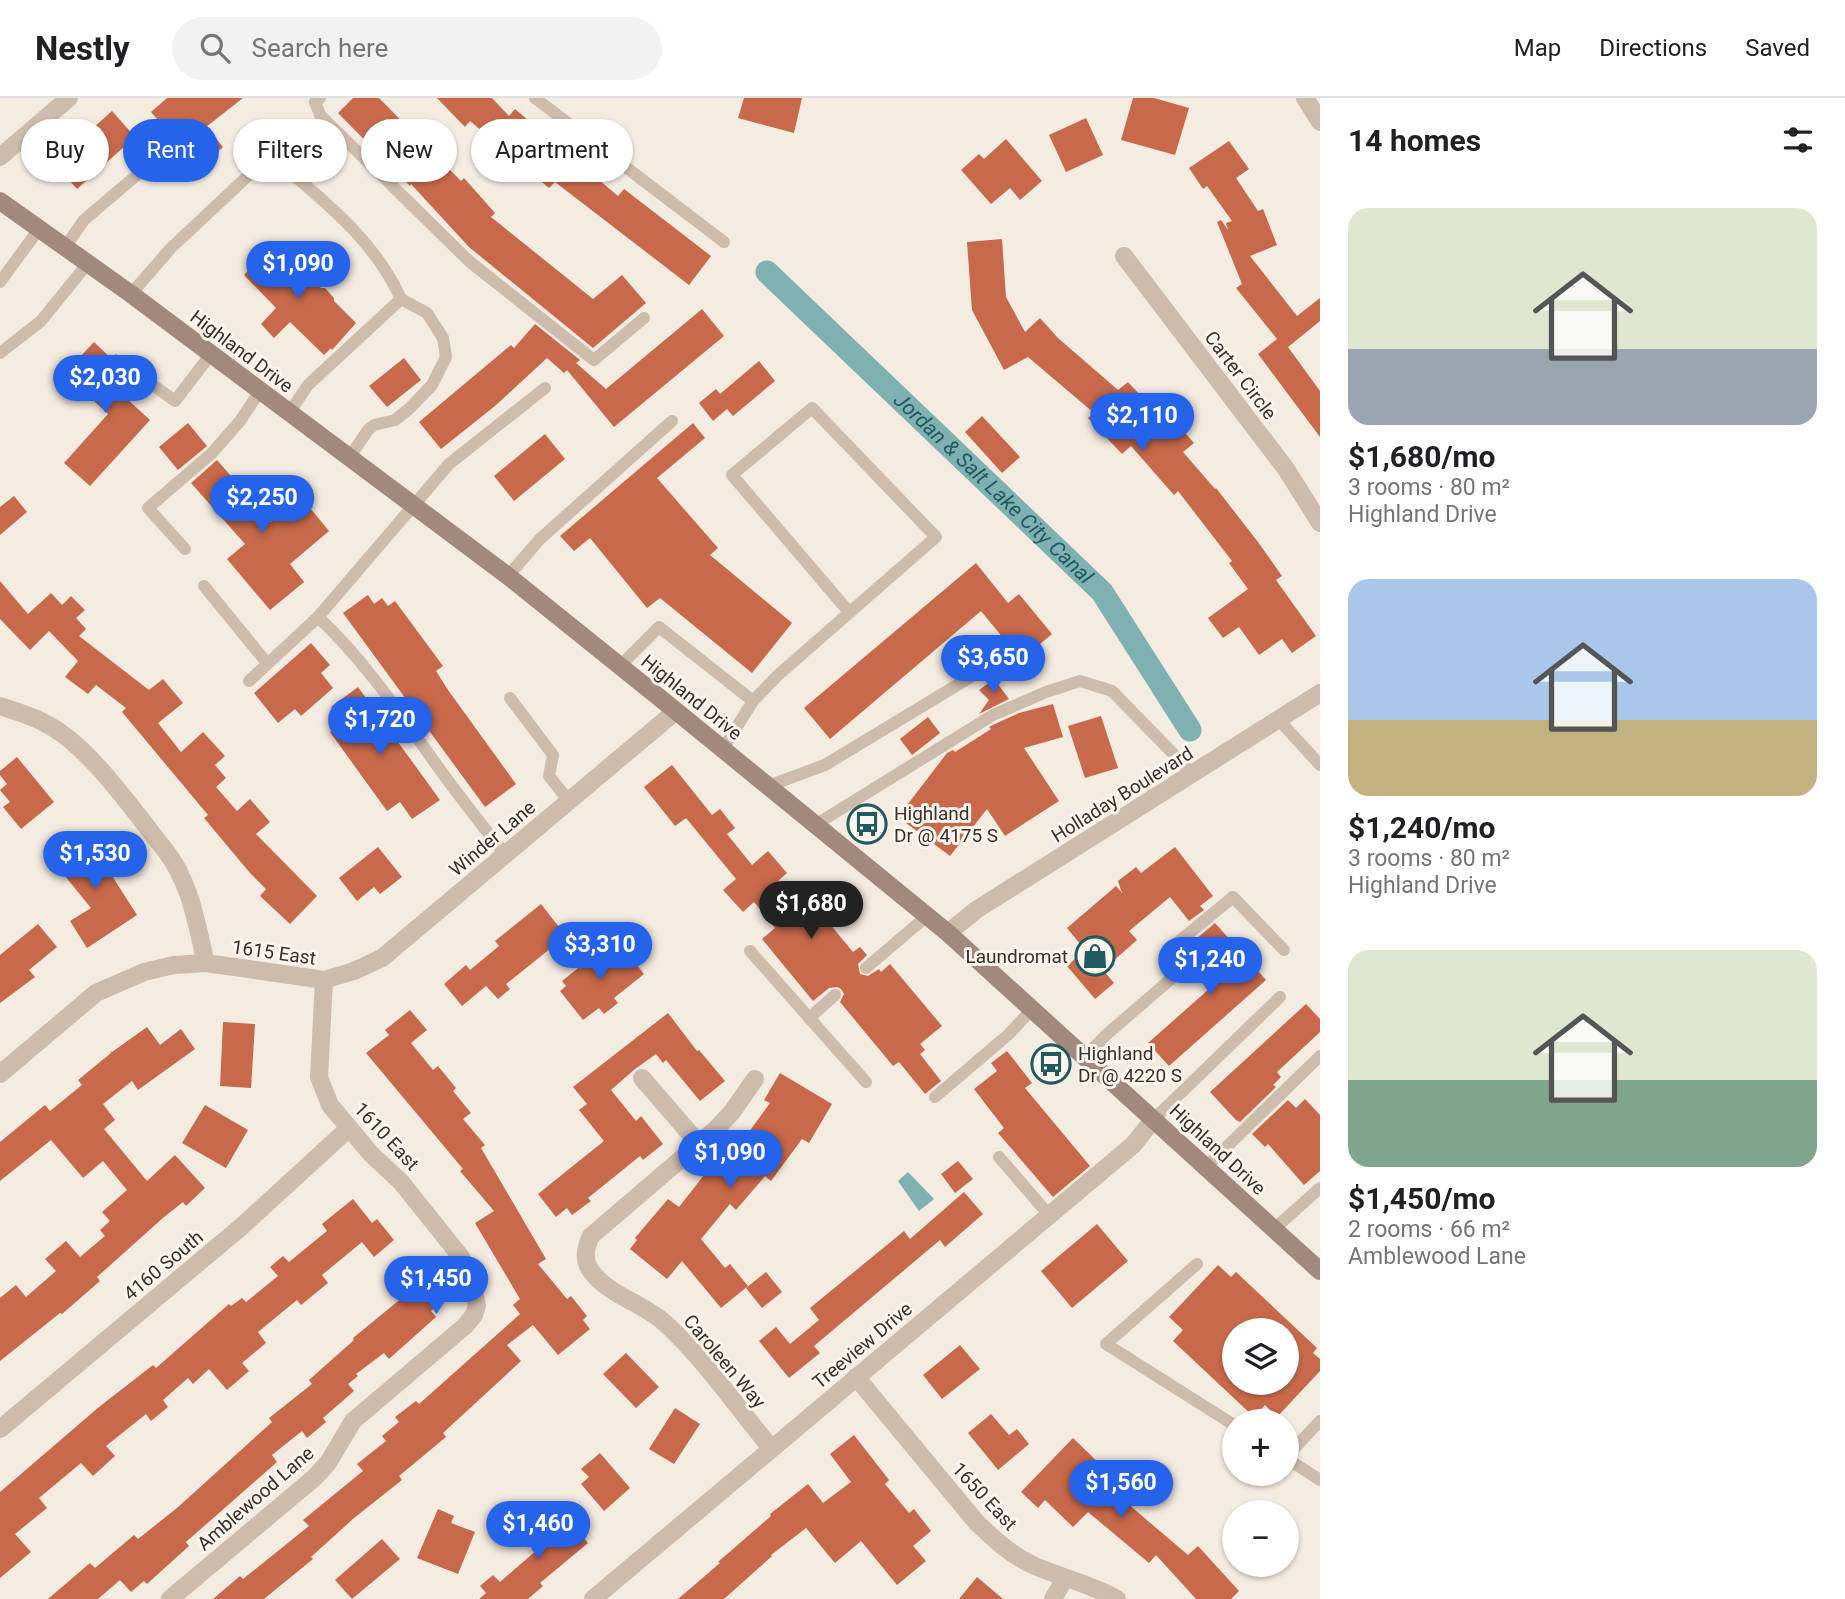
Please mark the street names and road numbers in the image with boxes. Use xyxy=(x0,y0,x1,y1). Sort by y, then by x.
street label: Highland Drive xyxy=(186,305,298,398)
street label: Carter Circle xyxy=(1200,326,1281,424)
street label: Highland Drive xyxy=(637,650,747,745)
street label: Holladay Boulevard xyxy=(1047,742,1197,847)
street label: Winder Lane xyxy=(445,796,540,881)
street label: 1615 East xyxy=(230,935,317,970)
street label: 1610 East xyxy=(349,1098,424,1175)
street label: Highland Drive xyxy=(1165,1099,1270,1200)
street label: 4160 South xyxy=(119,1225,208,1305)
street label: Treeview Drive xyxy=(808,1297,917,1394)
street label: Caroleen Way xyxy=(679,1310,771,1413)
street label: Amblewood Lane xyxy=(192,1441,318,1555)
street label: 1650 East xyxy=(947,1458,1022,1535)

